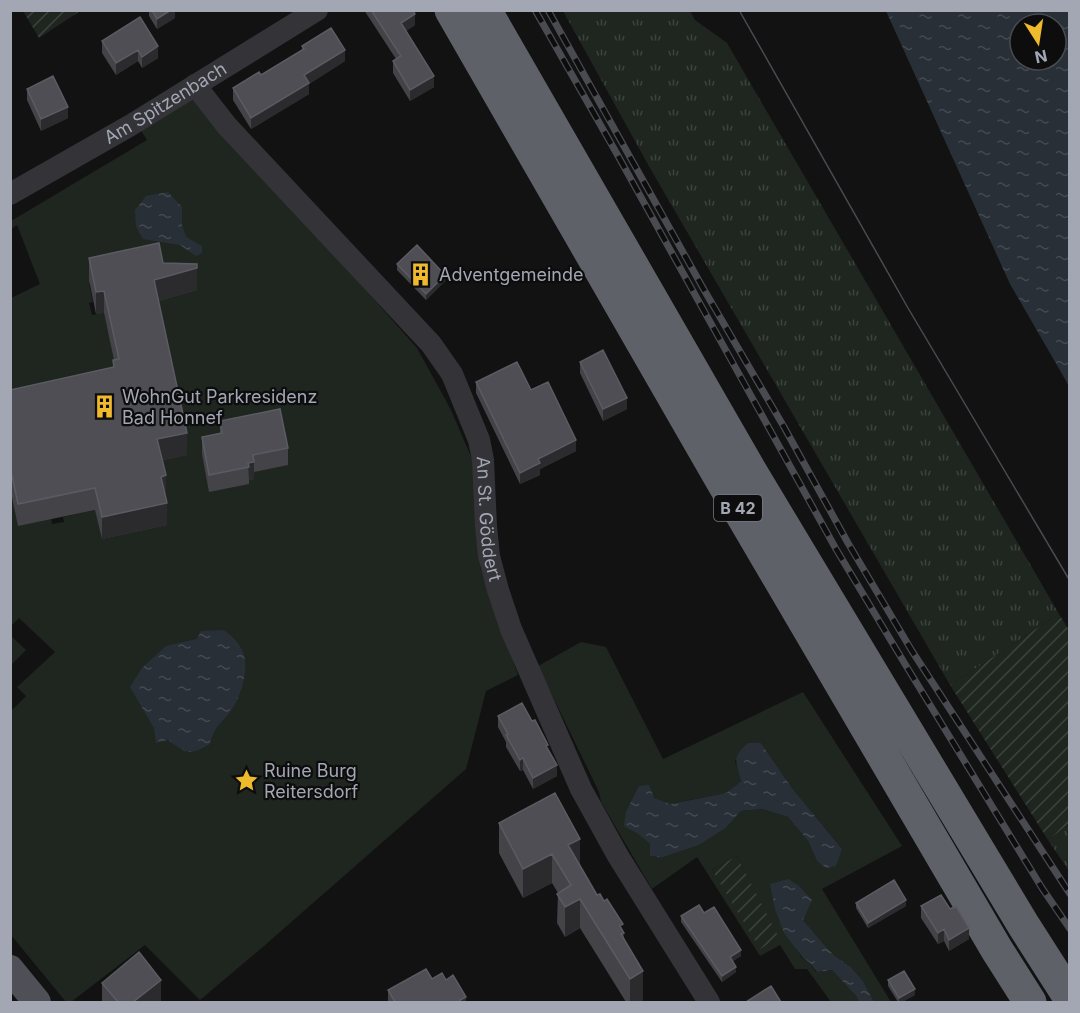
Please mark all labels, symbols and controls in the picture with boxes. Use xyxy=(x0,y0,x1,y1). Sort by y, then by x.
north arrow xyxy=(1008,12,1068,72)
text: N xyxy=(1033,46,1049,68)
street label: Am Spitzenbach xyxy=(100,58,230,148)
building icon: Adventgemeinde xyxy=(408,262,434,288)
place label: Adventgemeinde xyxy=(439,264,583,285)
place label: WohnGut Parkresidenz Bad Honnef xyxy=(122,386,317,428)
building icon: WohnGut Parkresidenz Bad Honnef xyxy=(91,394,117,420)
street label: An St. Göddert xyxy=(473,456,506,583)
road number: B 42 xyxy=(714,495,762,521)
place label: Ruine Burg Reitersdorf xyxy=(264,760,359,802)
place icon: Ruine Burg Reitersdorf xyxy=(233,768,259,794)

